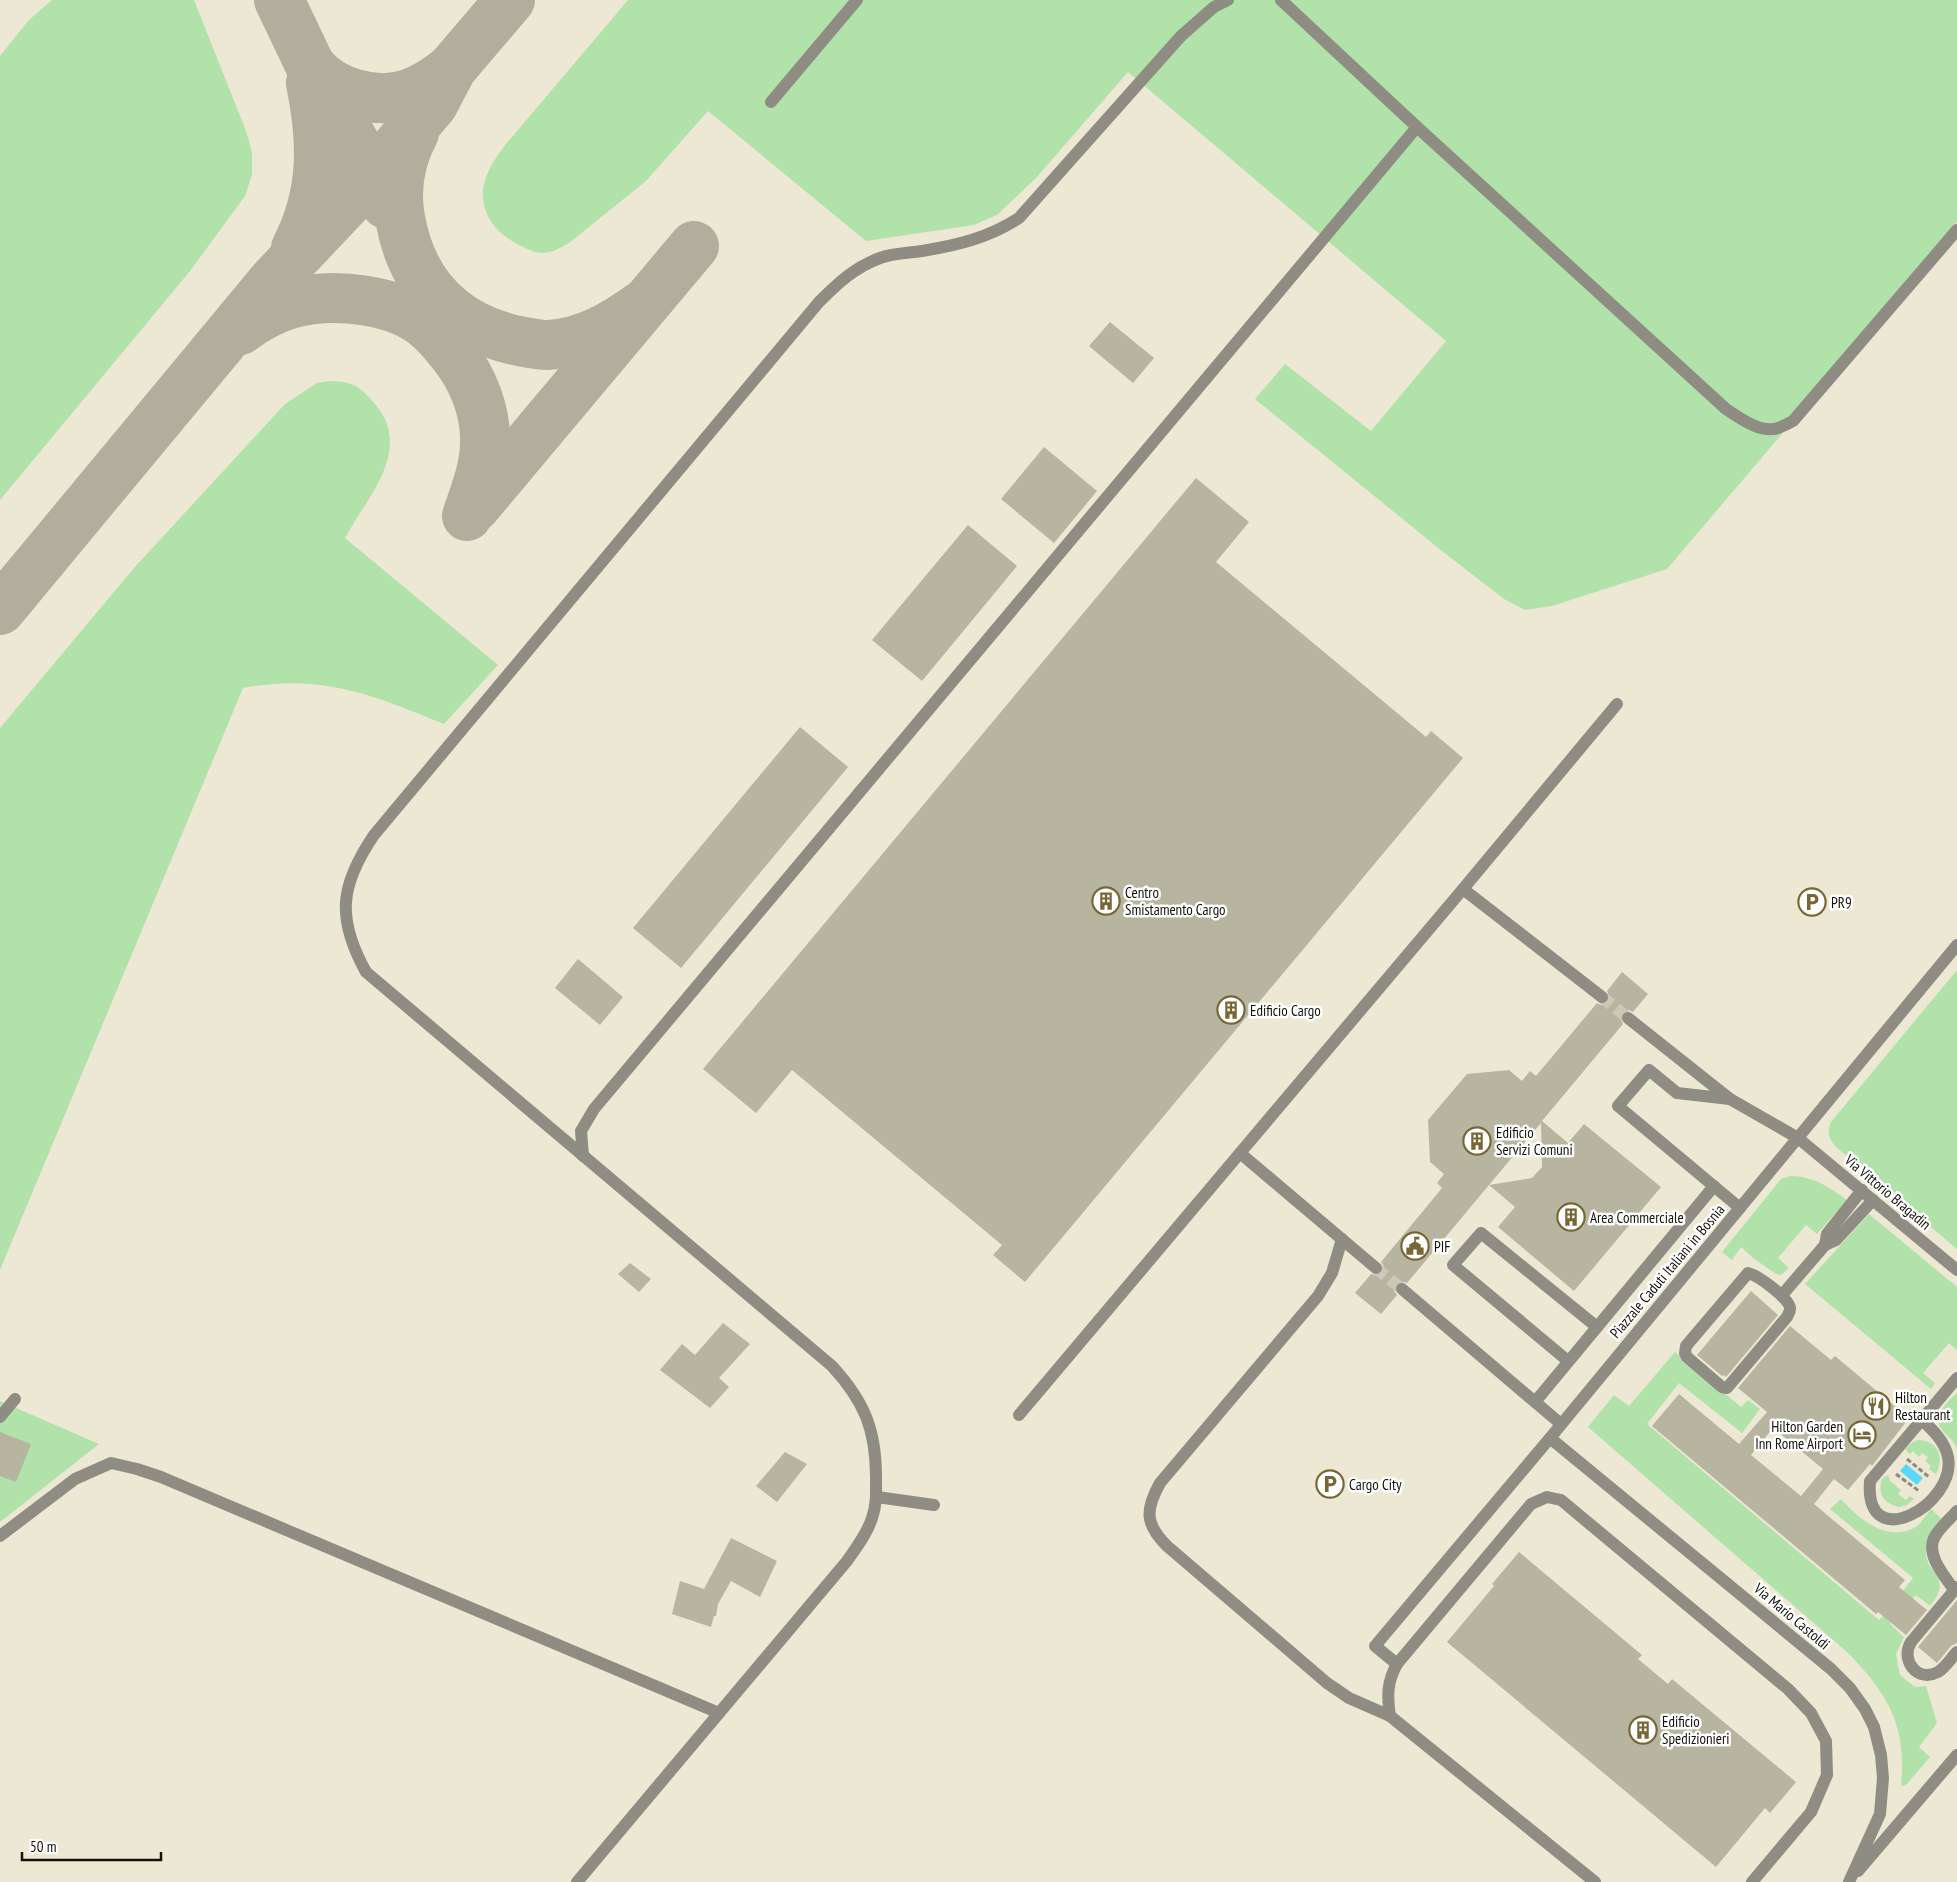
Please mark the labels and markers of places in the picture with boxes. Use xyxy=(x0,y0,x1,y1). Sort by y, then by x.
place label: Centro Smistamento Cargo xyxy=(1125,883,1226,919)
building icon: Centro Smistamento Cargo xyxy=(1091,886,1121,916)
parking icon: PR9 xyxy=(1797,887,1827,917)
place label: PR9 xyxy=(1831,893,1852,912)
building icon: Edificio Cargo xyxy=(1216,995,1246,1025)
place label: Edificio Cargo xyxy=(1250,1001,1321,1020)
place label: Edificio Servizi Comuni xyxy=(1496,1123,1573,1159)
building icon: Edificio Servizi Comuni xyxy=(1462,1126,1492,1156)
building icon: Area Commerciale xyxy=(1556,1202,1586,1232)
place label: Area Commerciale xyxy=(1590,1208,1684,1227)
public building icon: PIF xyxy=(1400,1231,1430,1261)
place label: PIF xyxy=(1434,1237,1450,1256)
place label: Hilton Restaurant xyxy=(1895,1388,1950,1424)
restaurant icon: Hilton Restaurant xyxy=(1861,1391,1891,1421)
place label: Hilton Garden Inn Rome Airport xyxy=(1755,1417,1843,1453)
hotel icon: Hilton Garden Inn Rome Airport xyxy=(1847,1420,1877,1450)
parking icon: Cargo City xyxy=(1315,1469,1345,1499)
place label: Cargo City xyxy=(1349,1475,1402,1494)
place label: Edificio Spedizionieri xyxy=(1662,1712,1729,1748)
building icon: Edificio Spedizionieri xyxy=(1628,1715,1658,1745)

